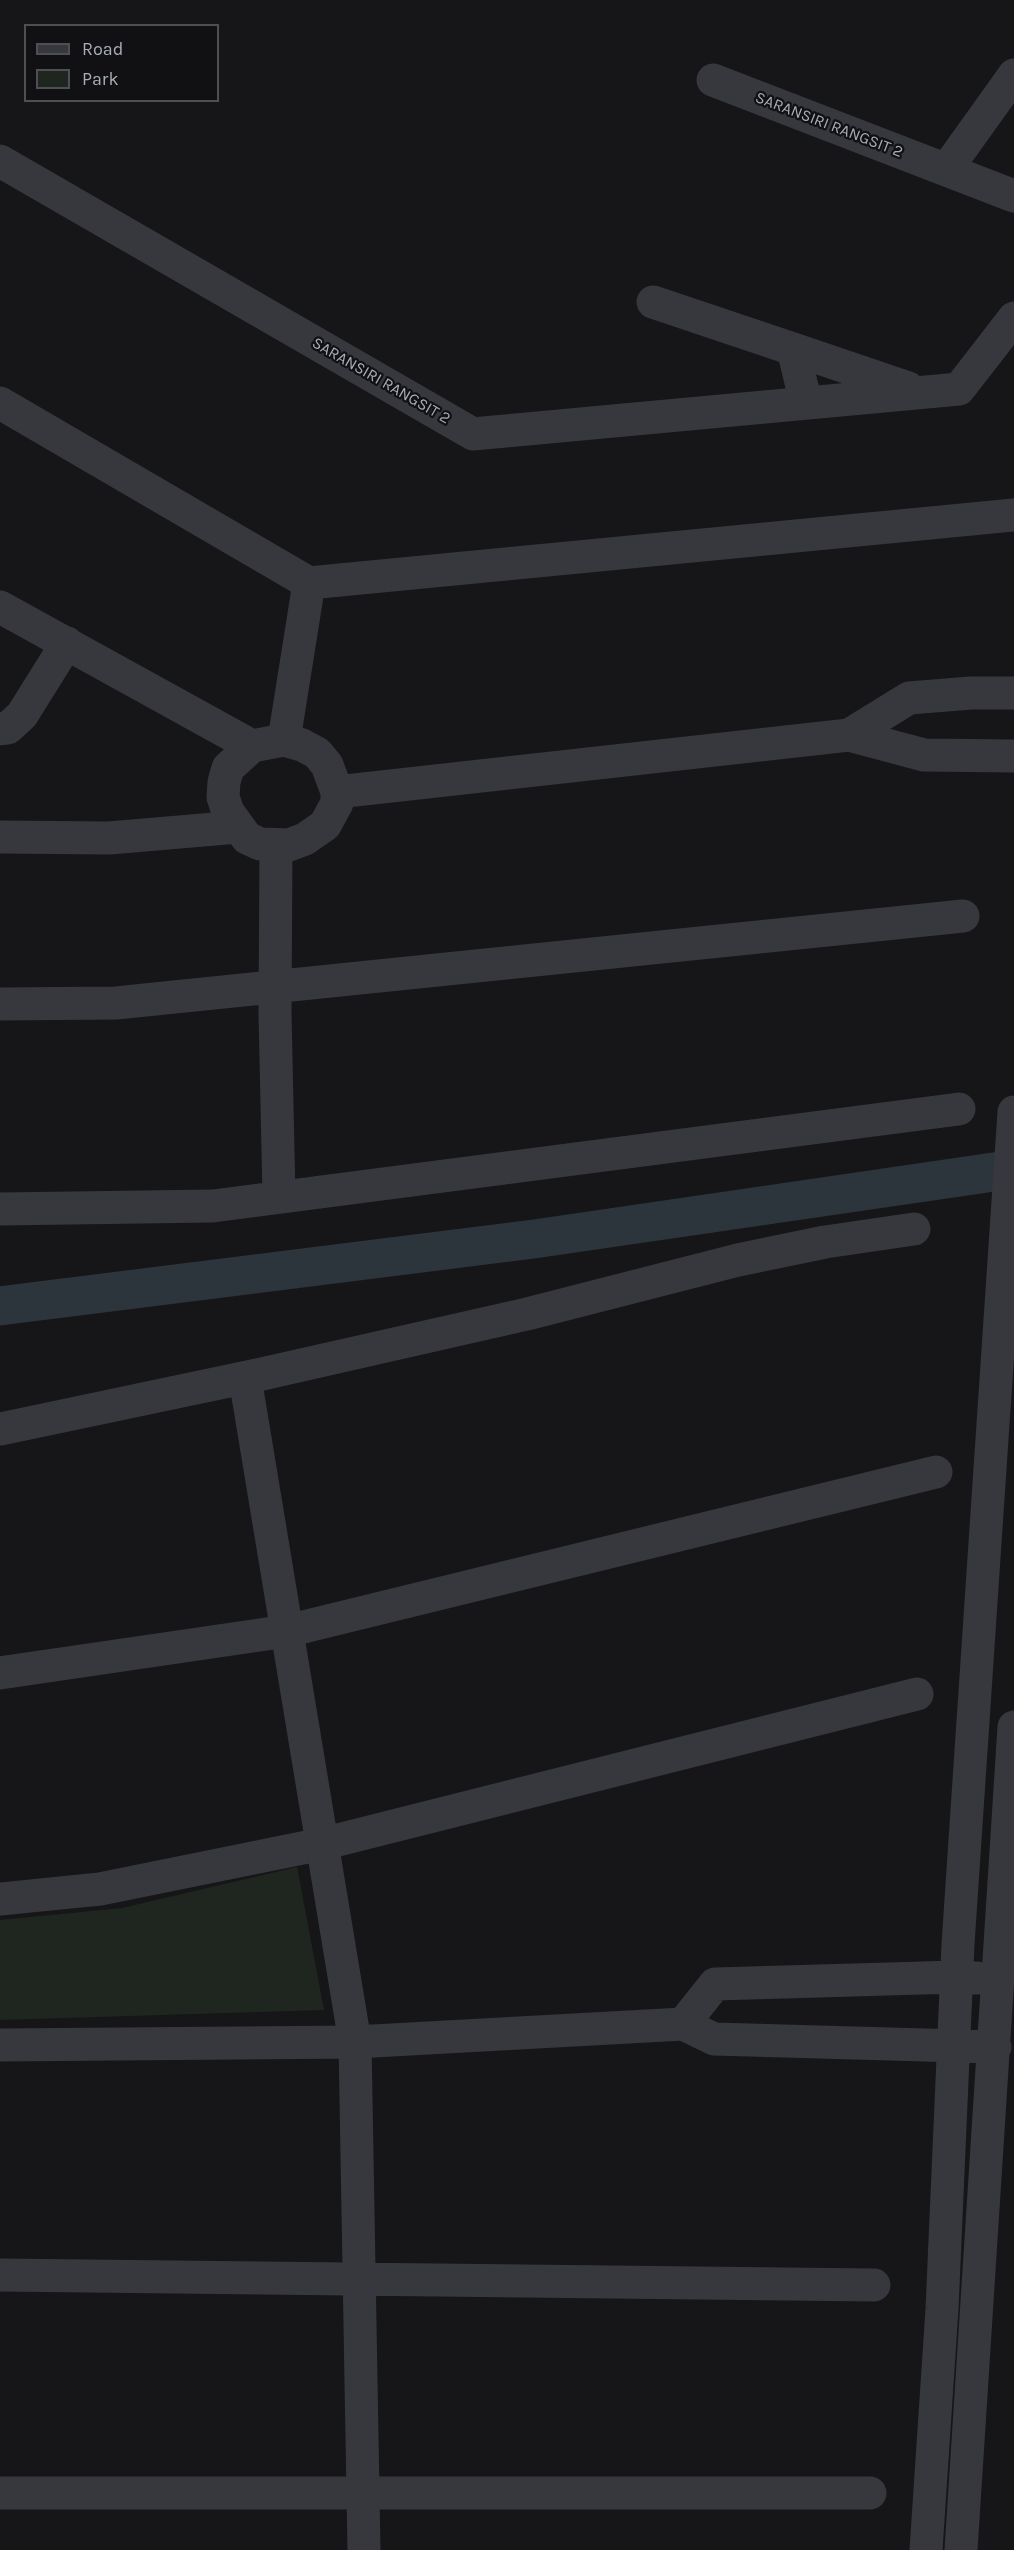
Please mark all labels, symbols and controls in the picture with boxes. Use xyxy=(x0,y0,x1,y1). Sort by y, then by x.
legend xyxy=(24,24,219,102)
text: Road xyxy=(82,38,123,60)
text: Park xyxy=(82,68,119,90)
street label: SARANSIRI RANGSIT 2 xyxy=(753,88,905,162)
street label: SARANSIRI RANGSIT 2 xyxy=(308,334,454,428)

